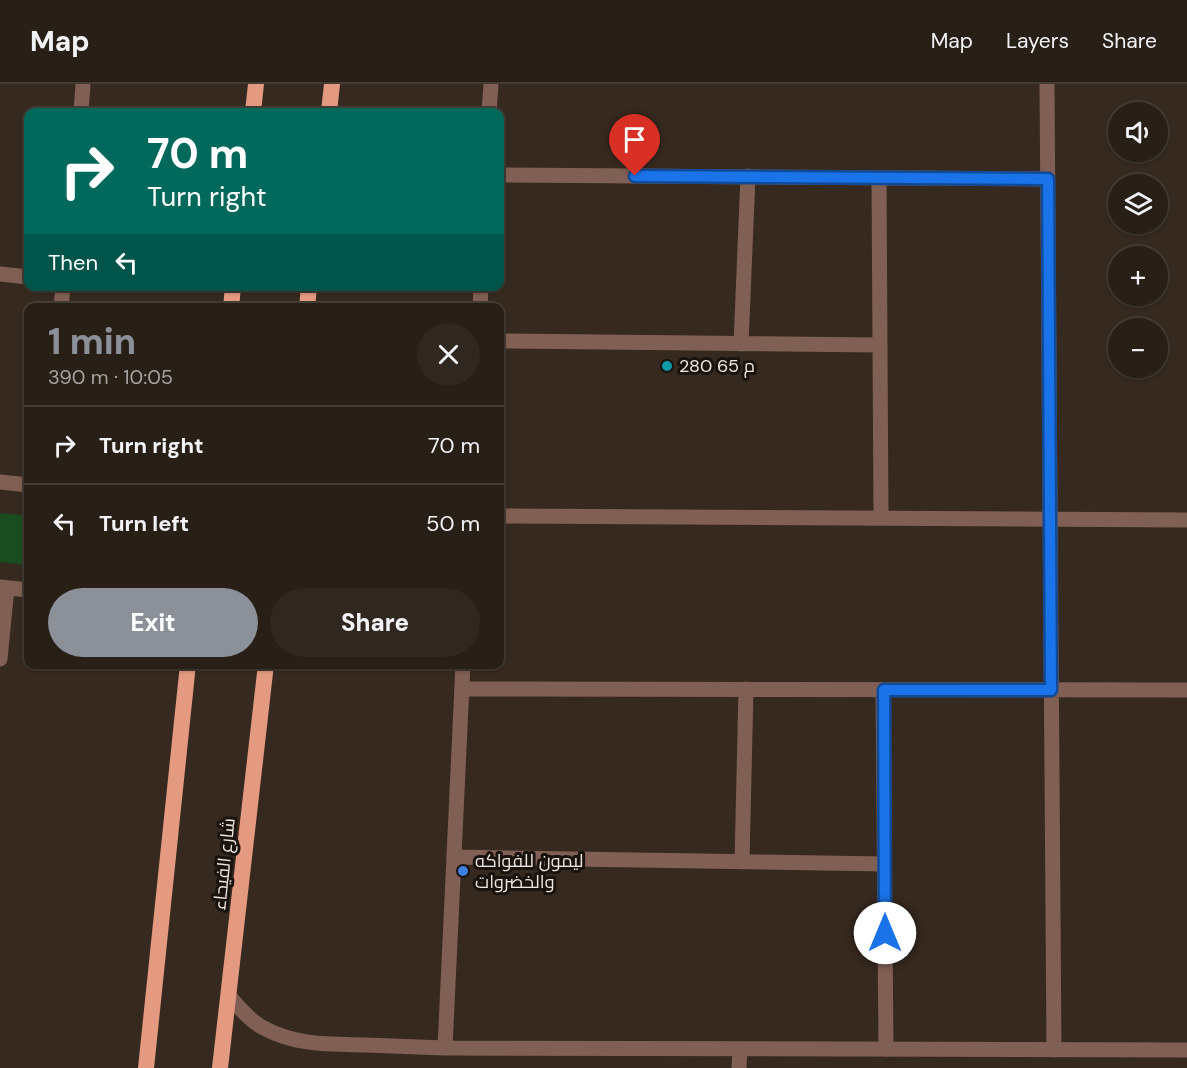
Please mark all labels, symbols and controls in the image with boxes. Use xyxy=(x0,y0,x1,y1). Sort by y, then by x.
text: Map xyxy=(30,23,90,60)
text: Map xyxy=(931,27,973,55)
text: Layers xyxy=(1006,27,1069,55)
text: Share xyxy=(1102,27,1157,55)
map controls xyxy=(1108,102,1168,378)
button: sound xyxy=(1108,102,1168,162)
pin xyxy=(609,114,660,176)
icon: arrive xyxy=(618,123,651,156)
text: 70 m xyxy=(147,126,248,181)
icon: right xyxy=(48,132,126,210)
button: layers xyxy=(1108,174,1168,234)
text: Turn right xyxy=(147,179,267,214)
icon: left xyxy=(110,246,143,279)
button: + xyxy=(1108,246,1168,306)
text: Then xyxy=(48,248,98,277)
text: 1 min xyxy=(48,318,136,365)
button: − xyxy=(1108,318,1168,378)
button: close xyxy=(417,323,480,386)
place label: 280 م 65 xyxy=(679,354,755,378)
marker: 280 م 65 xyxy=(660,359,674,373)
text: 390 m · 10:05 xyxy=(48,364,173,390)
icon: right xyxy=(48,429,81,462)
text: Turn right xyxy=(99,431,204,460)
text: 70 m xyxy=(428,431,480,460)
icon: left xyxy=(48,507,81,540)
text: Turn left xyxy=(99,509,189,538)
text: 50 m xyxy=(426,509,480,538)
button: Exit xyxy=(48,588,258,657)
button: Share xyxy=(270,588,480,657)
street label: شارع الفيحاء xyxy=(207,817,241,911)
place label: ليمون للفواكه والخضروات xyxy=(475,849,583,894)
marker: ليمون للفواكه والخضروات xyxy=(456,864,470,878)
position arrow xyxy=(853,901,917,965)

